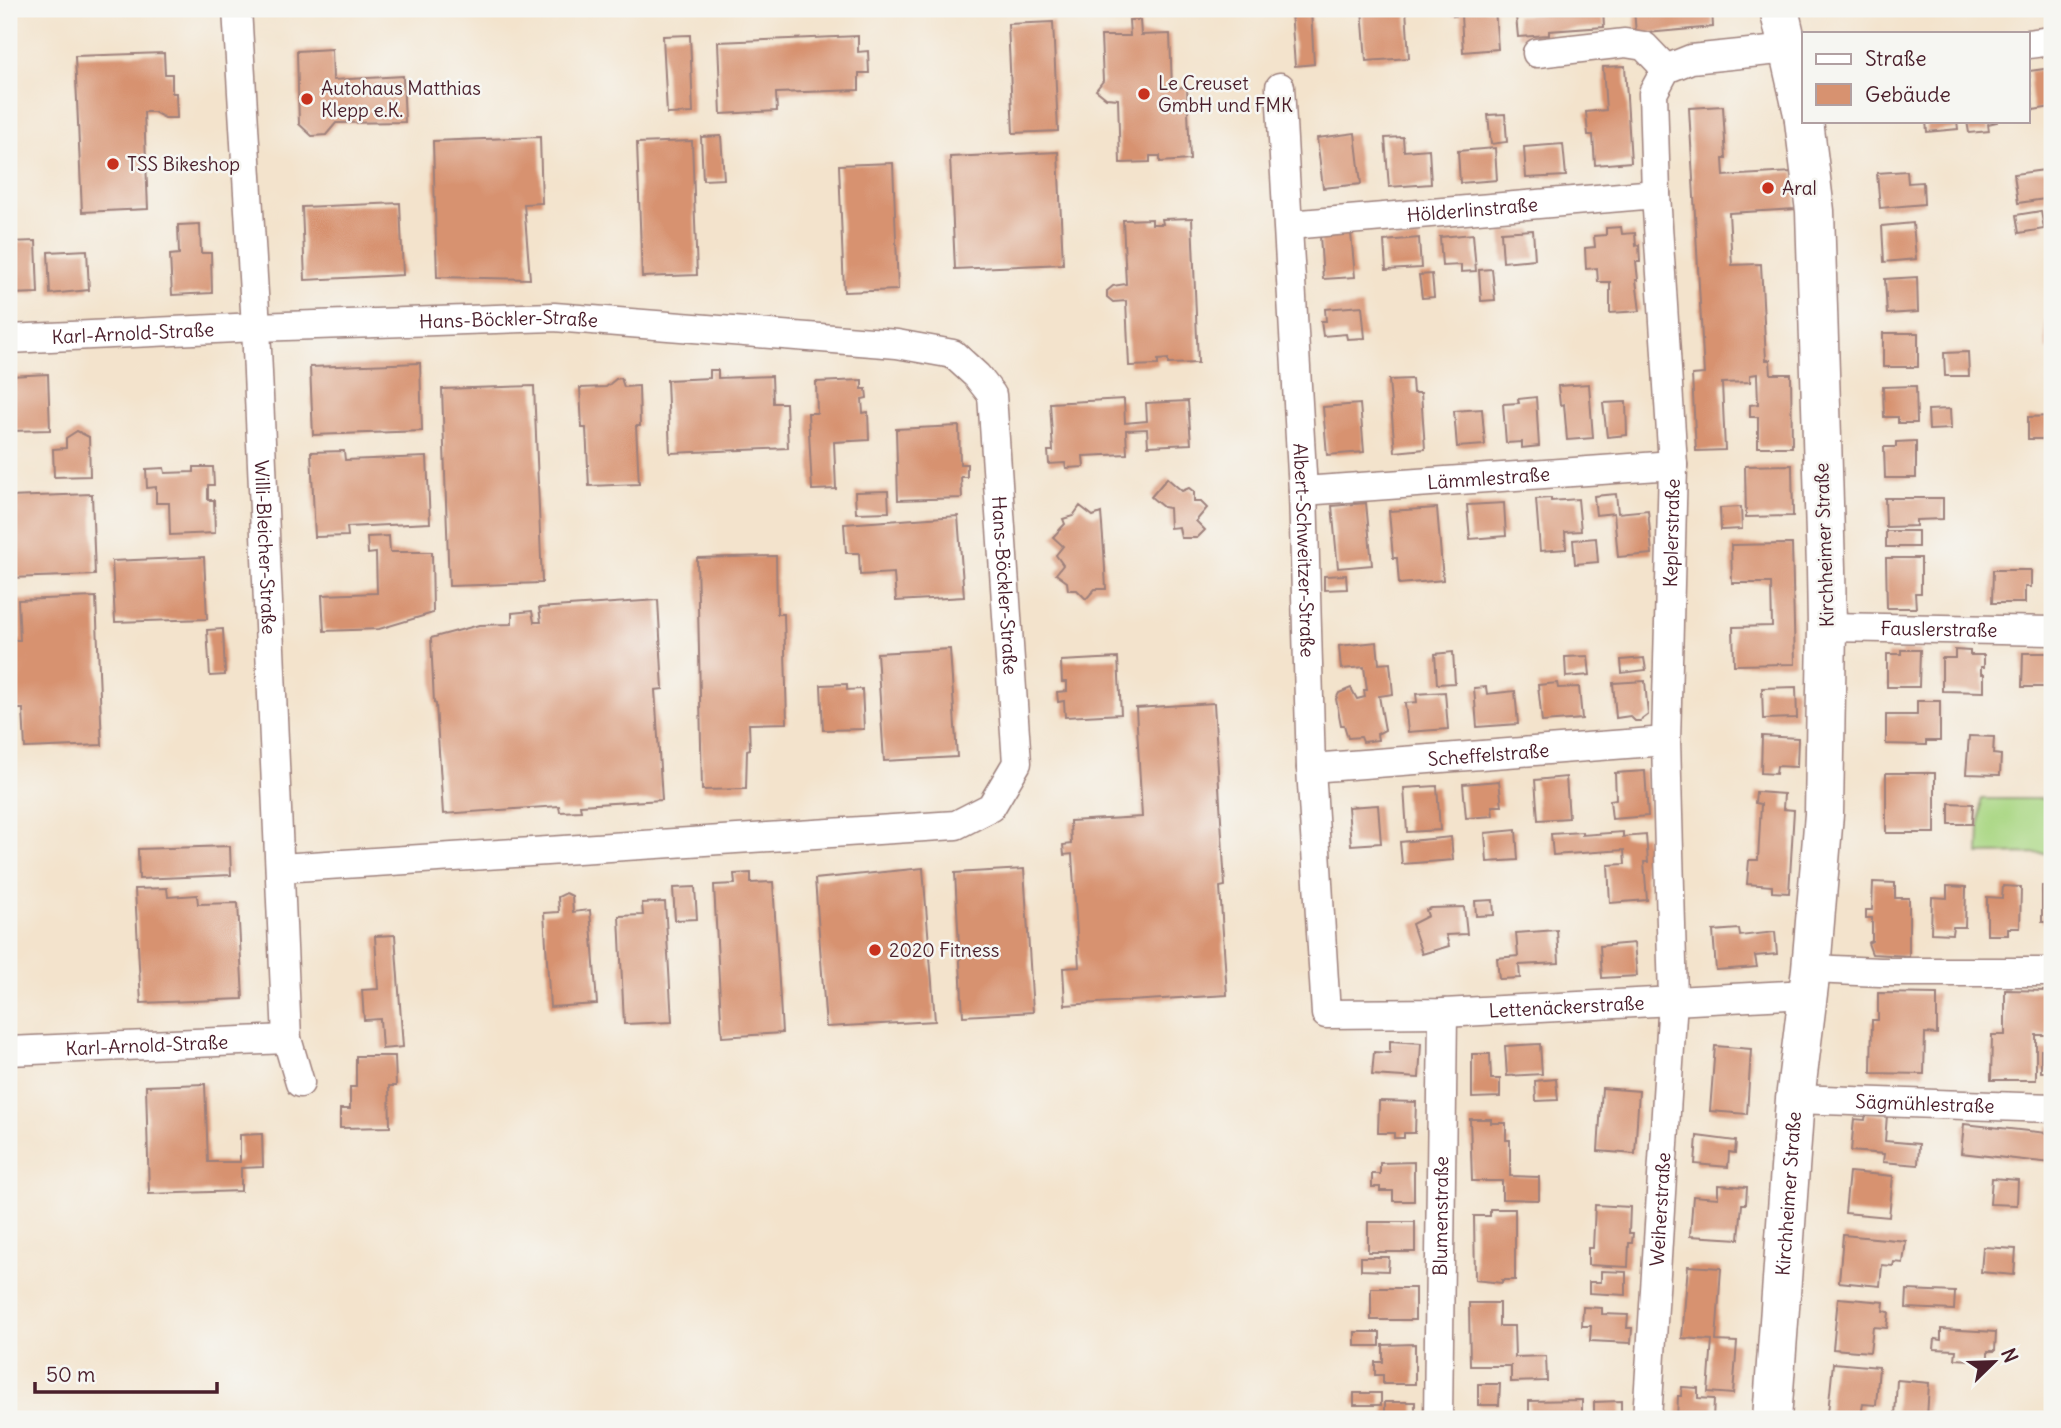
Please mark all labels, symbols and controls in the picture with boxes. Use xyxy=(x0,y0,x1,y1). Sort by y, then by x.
legend xyxy=(1802,32,2030,122)
text: Straße xyxy=(1865,45,1926,72)
place label: Le Creuset GmbH und FMK xyxy=(1158,71,1293,117)
place label: Autohaus Matthias Klepp e.K. xyxy=(321,76,481,122)
text: Gebäude xyxy=(1865,81,1951,108)
marker: Le Creuset GmbH und FMK xyxy=(1136,86,1152,102)
marker: Autohaus Matthias Klepp e.K. xyxy=(299,91,315,107)
place label: TSS Bikeshop xyxy=(127,152,240,176)
marker: TSS Bikeshop xyxy=(105,156,121,172)
place label: Aral xyxy=(1782,176,1817,200)
marker: Aral xyxy=(1760,180,1776,196)
street label: Hölderlinstraße xyxy=(1406,192,1539,227)
street label: Hans-Böckler-Straße xyxy=(419,305,599,334)
street label: Karl-Arnold-Straße xyxy=(51,317,215,349)
street label: Albert-Schweitzer-Straße xyxy=(1288,443,1320,658)
street label: Willi-Bleicher-Straße xyxy=(250,460,281,635)
street label: Lämmlestraße xyxy=(1426,462,1551,494)
street label: Kirchheimer Straße xyxy=(1809,462,1839,628)
street label: Keplerstraße xyxy=(1658,478,1685,588)
street label: Hans-Böckler-Straße xyxy=(987,495,1023,676)
street label: Fauslerstraße xyxy=(1880,616,1998,642)
street label: Scheffelstraße xyxy=(1427,738,1550,771)
place label: 2020 Fitness xyxy=(889,938,999,962)
marker: 2020 Fitness xyxy=(867,942,883,958)
street label: Lettenäckerstraße xyxy=(1488,991,1645,1023)
street label: Karl-Arnold-Straße xyxy=(65,1030,229,1061)
street label: Sägmühlestraße xyxy=(1855,1089,1995,1118)
street label: Kirchheimer Straße xyxy=(1770,1111,1806,1277)
street label: Weiherstraße xyxy=(1644,1152,1675,1267)
street label: Blumenstraße xyxy=(1428,1156,1453,1276)
north arrow xyxy=(1960,1326,2030,1396)
text: N xyxy=(1996,1345,2023,1366)
scale bar xyxy=(35,1351,217,1395)
text: 50 m xyxy=(46,1361,95,1388)

